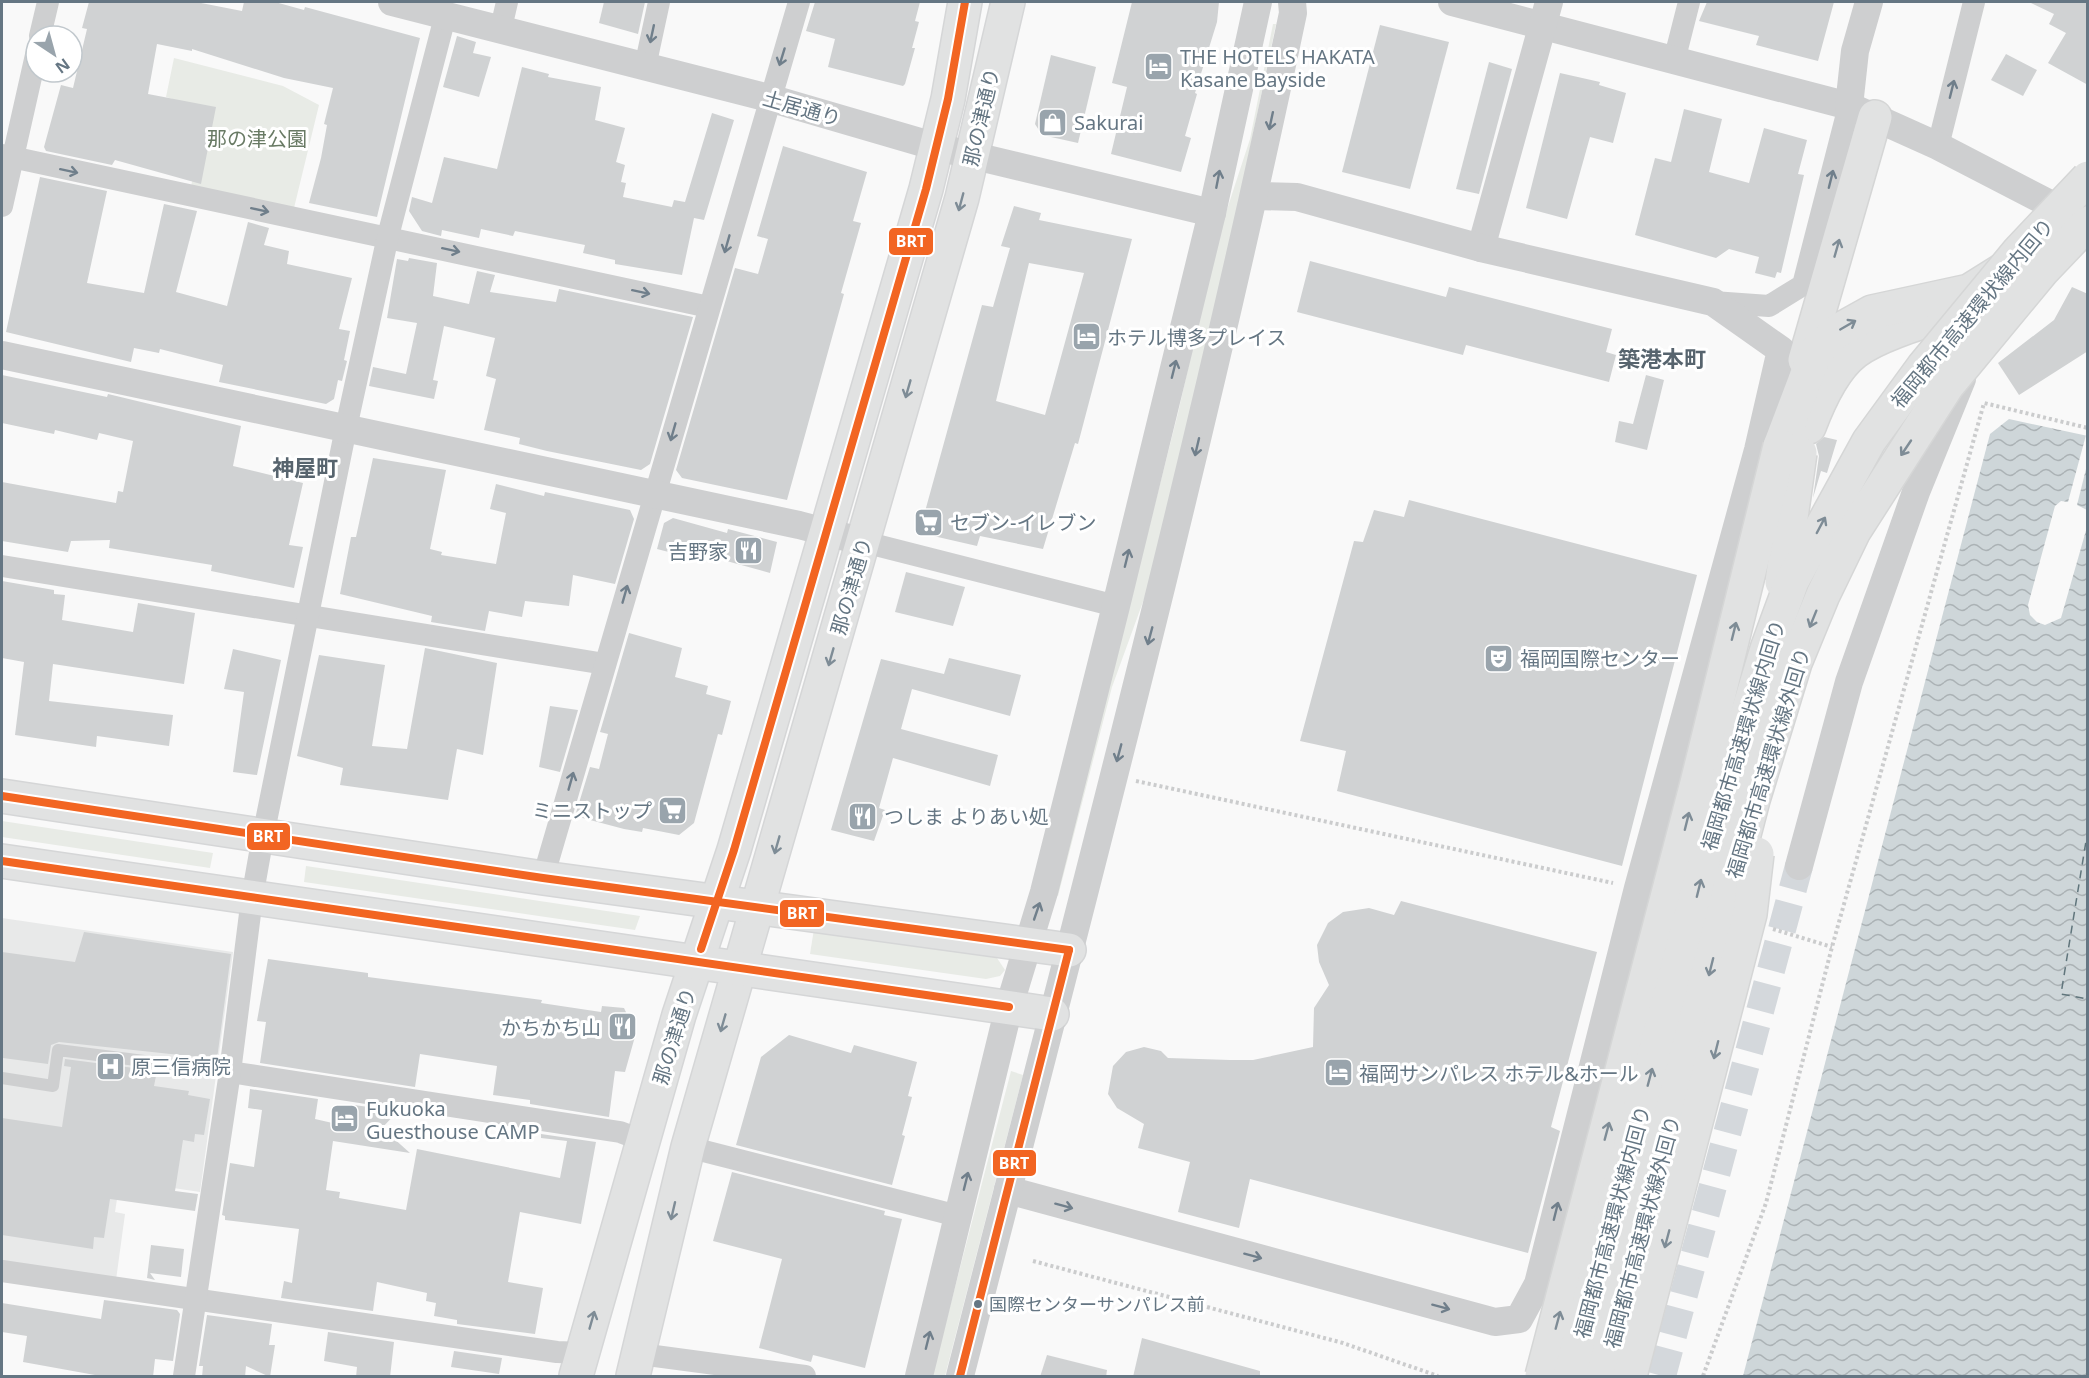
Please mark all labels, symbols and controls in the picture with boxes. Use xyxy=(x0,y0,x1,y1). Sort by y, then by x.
north arrow xyxy=(24,24,84,84)
one-way arrow xyxy=(646,24,657,43)
place label: THE HOTELS HAKATA Kasane Bayside xyxy=(1180,43,1375,93)
one-way arrow xyxy=(776,47,787,66)
hotel icon: THE HOTELS HAKATA Kasane Bayside xyxy=(1143,51,1175,83)
text: N xyxy=(51,53,75,79)
street label: 那の津通り xyxy=(957,65,1005,169)
one-way arrow xyxy=(1947,80,1959,99)
street label: 土居通り xyxy=(760,84,844,132)
shop icon: Sakurai xyxy=(1037,106,1069,138)
place label: Sakurai xyxy=(1074,109,1143,136)
one-way arrow xyxy=(1264,111,1276,130)
park label: 那の津公園 xyxy=(207,125,307,152)
one-way arrow xyxy=(59,166,78,177)
one-way arrow xyxy=(1213,170,1224,189)
one-way arrow xyxy=(1825,170,1837,189)
one-way arrow xyxy=(955,192,967,211)
one-way arrow xyxy=(250,205,269,216)
street label: 福岡都市高速環状線内回り xyxy=(1885,212,2059,414)
line badge: BRT xyxy=(888,227,934,256)
text: BRT xyxy=(896,230,926,252)
one-way arrow xyxy=(721,235,732,254)
one-way arrow xyxy=(1832,239,1843,258)
one-way arrow xyxy=(441,245,460,256)
one-way arrow xyxy=(631,287,651,298)
one-way arrow xyxy=(1839,319,1856,331)
hotel icon: ホテル博多プレイス xyxy=(1070,321,1102,353)
place label: ホテル博多プレイス xyxy=(1107,324,1286,351)
district label: 築港本町 xyxy=(1618,343,1706,373)
one-way arrow xyxy=(1168,360,1180,379)
one-way arrow xyxy=(902,379,913,398)
one-way arrow xyxy=(667,422,678,441)
one-way arrow xyxy=(1190,437,1202,456)
one-way arrow xyxy=(1900,439,1912,456)
district label: 神屋町 xyxy=(272,452,338,482)
supermarket icon: セブン-イレブン xyxy=(913,506,945,538)
place label: セブン-イレブン xyxy=(950,509,1096,536)
one-way arrow xyxy=(1816,516,1828,534)
street label: 那の津通り xyxy=(824,534,878,638)
restaurant icon: 吉野家 xyxy=(733,535,765,567)
place label: 吉野家 xyxy=(668,538,728,565)
one-way arrow xyxy=(1122,549,1134,568)
one-way arrow xyxy=(620,585,631,604)
one-way arrow xyxy=(1807,609,1818,628)
street label: 福岡都市高速環状線内回り xyxy=(1695,616,1791,854)
one-way arrow xyxy=(1729,622,1741,641)
one-way arrow xyxy=(1144,626,1156,645)
theatre icon: 福岡国際センター xyxy=(1483,642,1515,674)
street label: 福岡都市高速環状線外回り xyxy=(1720,644,1816,882)
place label: 福岡国際センター xyxy=(1520,645,1680,672)
one-way arrow xyxy=(825,647,836,666)
one-way arrow xyxy=(1113,744,1124,763)
one-way arrow xyxy=(566,772,577,791)
supermarket icon: ミニストップ xyxy=(657,794,689,826)
place label: ミニストップ xyxy=(532,797,652,824)
restaurant icon: つしま よりあい処 xyxy=(847,800,879,832)
place label: つしま よりあい処 xyxy=(884,803,1049,830)
one-way arrow xyxy=(1682,811,1693,830)
line badge: BRT xyxy=(246,822,291,851)
text: BRT xyxy=(253,825,283,847)
one-way arrow xyxy=(771,835,783,854)
one-way arrow xyxy=(1693,879,1705,898)
line badge: BRT xyxy=(779,899,825,928)
text: BRT xyxy=(787,902,817,924)
one-way arrow xyxy=(1033,902,1044,921)
one-way arrow xyxy=(1704,957,1716,976)
street label: 那の津通り xyxy=(646,984,702,1088)
restaurant icon: かちかち山 xyxy=(606,1011,638,1043)
one-way arrow xyxy=(717,1013,729,1032)
place label: かちかち山 xyxy=(501,1014,601,1041)
one-way arrow xyxy=(1710,1041,1721,1060)
hospital icon: 原三信病院 xyxy=(94,1050,126,1082)
place label: 原三信病院 xyxy=(131,1053,231,1080)
hotel icon: 福岡サンパレス ホテル&ホール xyxy=(1322,1057,1354,1089)
place label: 福岡サンパレス ホテル&ホール xyxy=(1359,1060,1639,1087)
one-way arrow xyxy=(1645,1067,1657,1086)
place label: Fukuoka Guesthouse CAMP xyxy=(366,1095,540,1145)
hotel icon: Fukuoka Guesthouse CAMP xyxy=(329,1103,361,1135)
street label: 福岡都市高速環状線内回り xyxy=(1568,1103,1656,1341)
street label: 福岡都市高速環状線外回り xyxy=(1598,1113,1686,1351)
one-way arrow xyxy=(1602,1122,1613,1141)
line badge: BRT xyxy=(992,1149,1037,1177)
text: BRT xyxy=(999,1152,1029,1174)
one-way arrow xyxy=(961,1172,973,1191)
one-way arrow xyxy=(1055,1200,1074,1212)
one-way arrow xyxy=(667,1202,679,1221)
one-way arrow xyxy=(1551,1202,1563,1221)
one-way arrow xyxy=(1660,1229,1672,1248)
one-way arrow xyxy=(1243,1251,1262,1263)
place label: 国際センターサンパレス前 xyxy=(989,1292,1205,1316)
marker: 国際センターサンパレス前 xyxy=(972,1298,984,1310)
one-way arrow xyxy=(1431,1302,1450,1313)
one-way arrow xyxy=(587,1311,598,1330)
one-way arrow xyxy=(1552,1311,1564,1330)
one-way arrow xyxy=(923,1331,935,1350)

